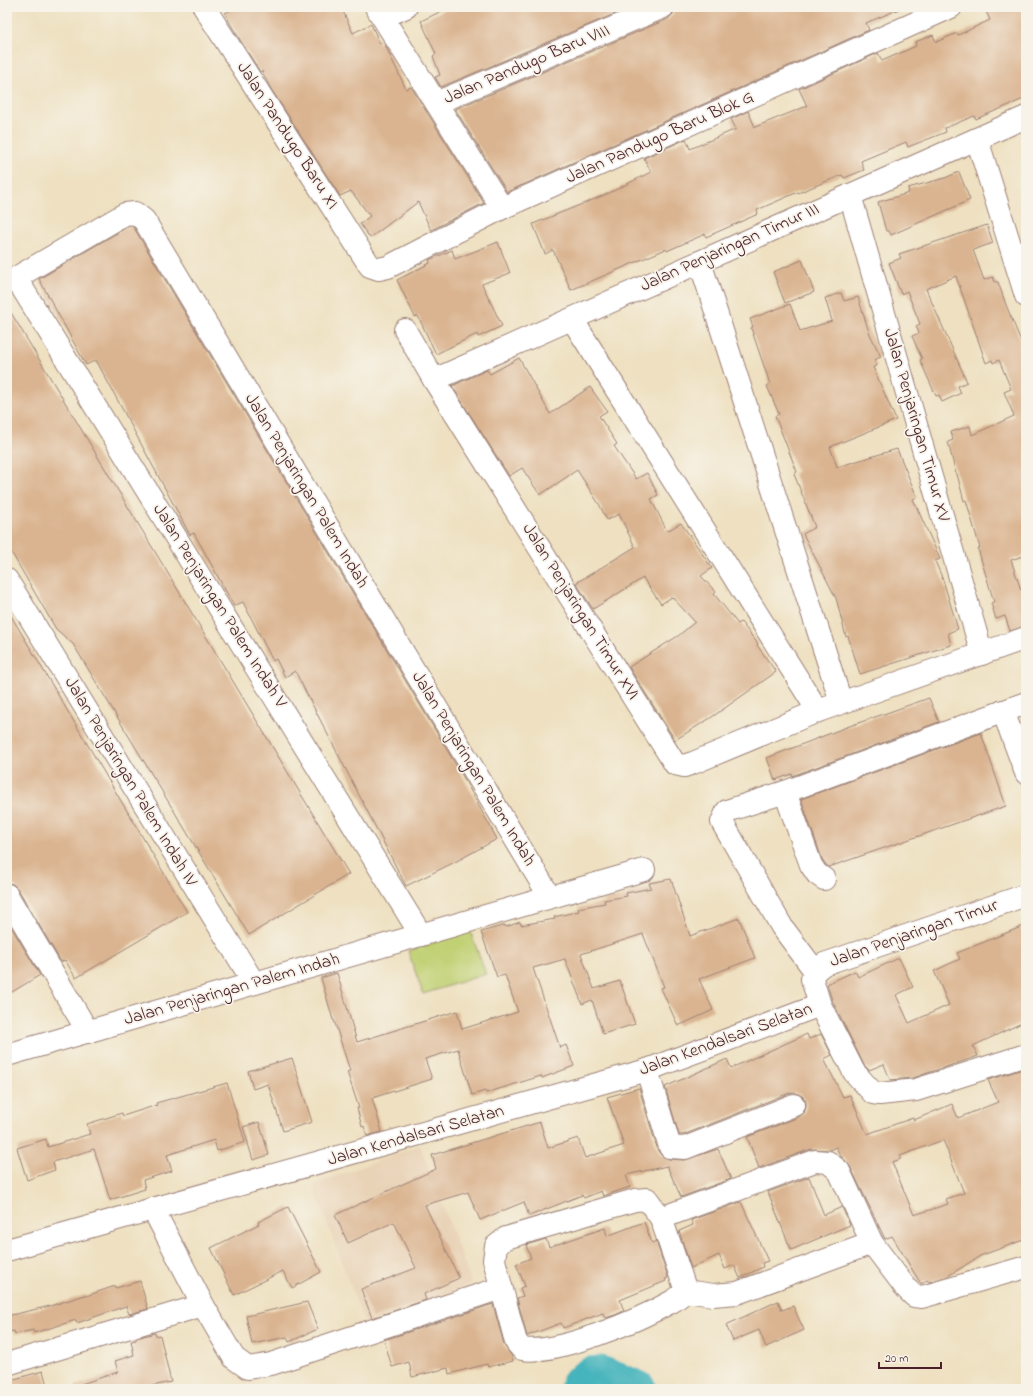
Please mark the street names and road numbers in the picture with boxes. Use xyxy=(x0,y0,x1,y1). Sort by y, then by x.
street label: Jalan Pandugo Baru VIII xyxy=(440,18,614,113)
street label: Jalan Pandugo Baru XI xyxy=(229,57,345,216)
street label: Jalan Pandugo Baru Blok G xyxy=(562,85,759,192)
street label: Jalan Penjaringan Timur III xyxy=(636,197,824,300)
street label: Jalan Penjaringan Timur XV xyxy=(875,325,956,525)
street label: Jalan Penjaringan Palem Indah xyxy=(237,389,375,594)
street label: Jalan Penjaringan Palem Indah V xyxy=(145,499,293,714)
street label: Jalan Penjaringan Timur XVI xyxy=(514,519,645,706)
street label: Jalan Penjaringan Palem Indah xyxy=(404,667,542,872)
street label: Jalan Penjaringan Palem Indah IV xyxy=(56,672,203,893)
street label: Jalan Penjaringan Timur xyxy=(826,893,1002,976)
street label: Jalan Penjaringan Palem Indah xyxy=(121,947,343,1034)
street label: Jalan Kendalsari Selatan xyxy=(636,997,816,1083)
street label: Jalan Kendalsari Selatan xyxy=(325,1098,507,1174)

